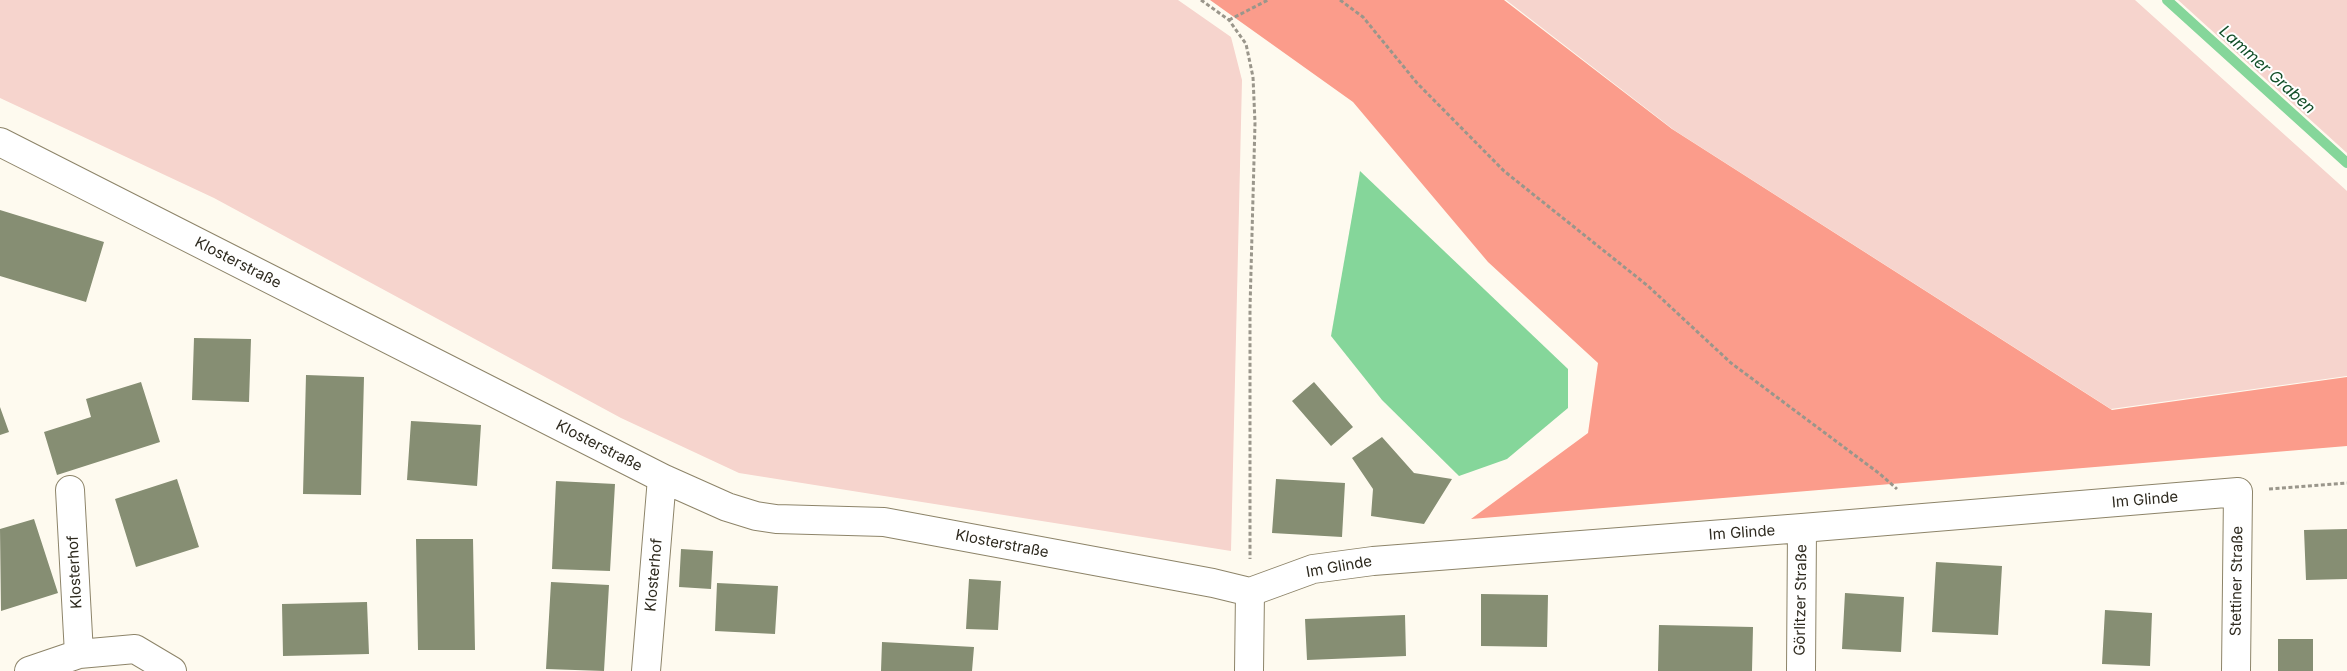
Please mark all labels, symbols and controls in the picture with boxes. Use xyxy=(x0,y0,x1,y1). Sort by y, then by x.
water label: Lammer Graben xyxy=(2215,22,2319,118)
street label: Klosterstraße xyxy=(192,233,284,293)
street label: Klosterstraße xyxy=(553,416,645,476)
street label: Im Glinde xyxy=(2111,488,2179,512)
street label: Im Glinde xyxy=(1708,522,1776,544)
street label: Klosterstraße xyxy=(954,526,1050,562)
street label: Stettiner Straße xyxy=(2227,526,2247,636)
street label: Klosterhof xyxy=(64,535,86,609)
street label: Klosterhof xyxy=(642,538,666,612)
street label: Görlitzer Straße xyxy=(1791,544,1811,656)
street label: Im Glinde xyxy=(1305,552,1373,582)

